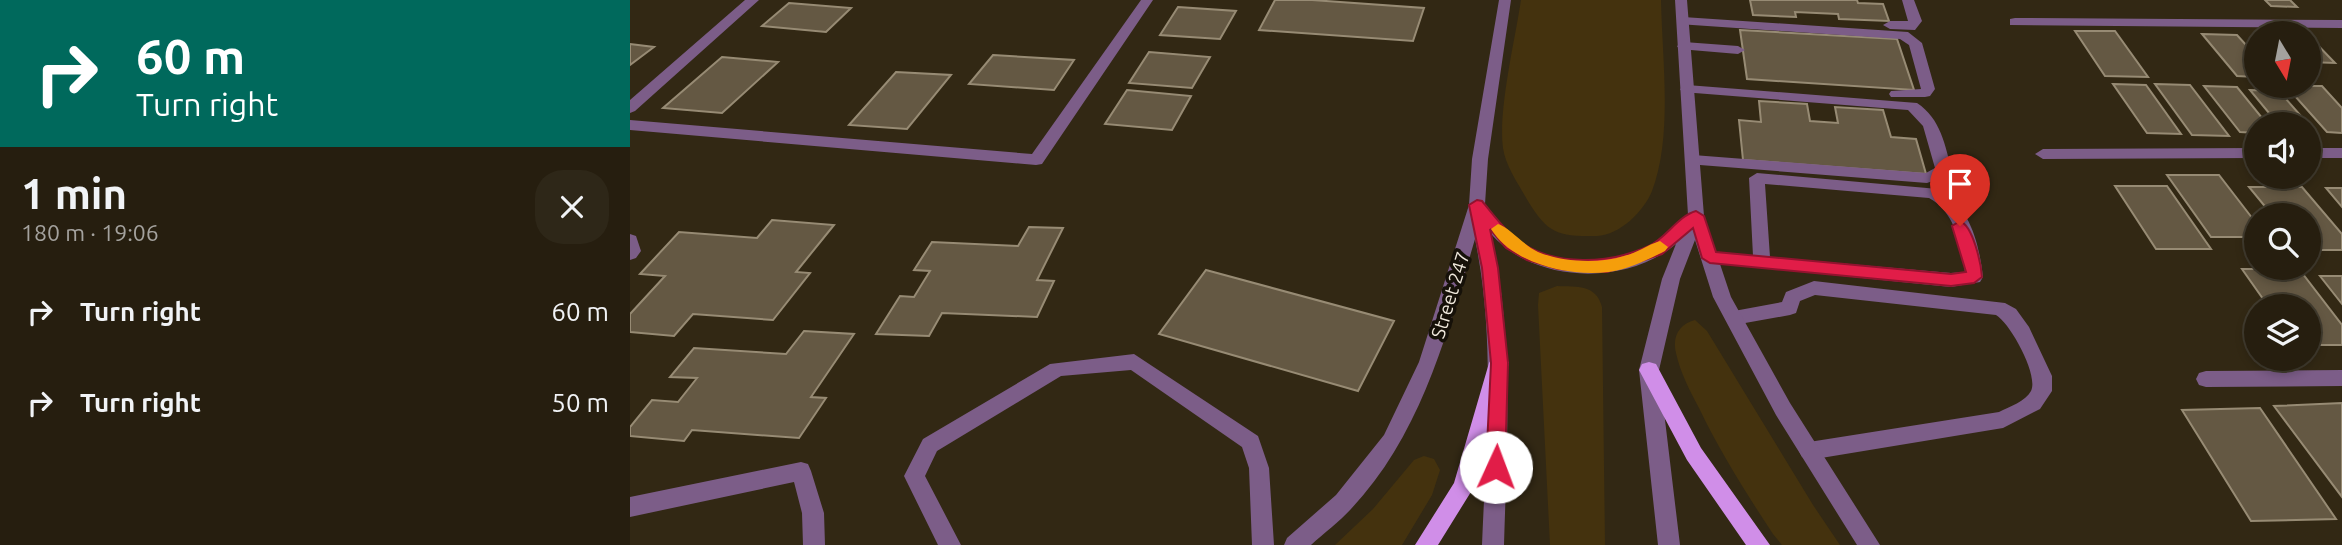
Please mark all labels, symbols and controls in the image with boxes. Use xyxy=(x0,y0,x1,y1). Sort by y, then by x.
north arrow xyxy=(2244,21,2320,98)
map controls xyxy=(2244,21,2321,371)
icon: right xyxy=(21,28,112,119)
text: 60 m xyxy=(136,28,245,83)
text: Turn right xyxy=(136,86,278,122)
button: sound xyxy=(2244,112,2321,189)
pin xyxy=(1930,154,1990,226)
icon: arrive xyxy=(1941,165,1979,203)
text: 1 min xyxy=(21,170,127,217)
button: close xyxy=(535,170,609,244)
button: search xyxy=(2244,203,2321,280)
text: 180 m · 19:06 xyxy=(21,220,159,245)
street label: Street 247 xyxy=(1426,249,1474,341)
icon: right xyxy=(21,293,59,331)
button: layers xyxy=(2244,294,2321,371)
text: Turn right xyxy=(80,297,201,326)
text: 60 m xyxy=(551,297,609,326)
icon: right xyxy=(21,384,59,422)
text: Turn right xyxy=(80,388,201,417)
text: 50 m xyxy=(551,388,609,417)
position arrow xyxy=(1459,430,1533,504)

